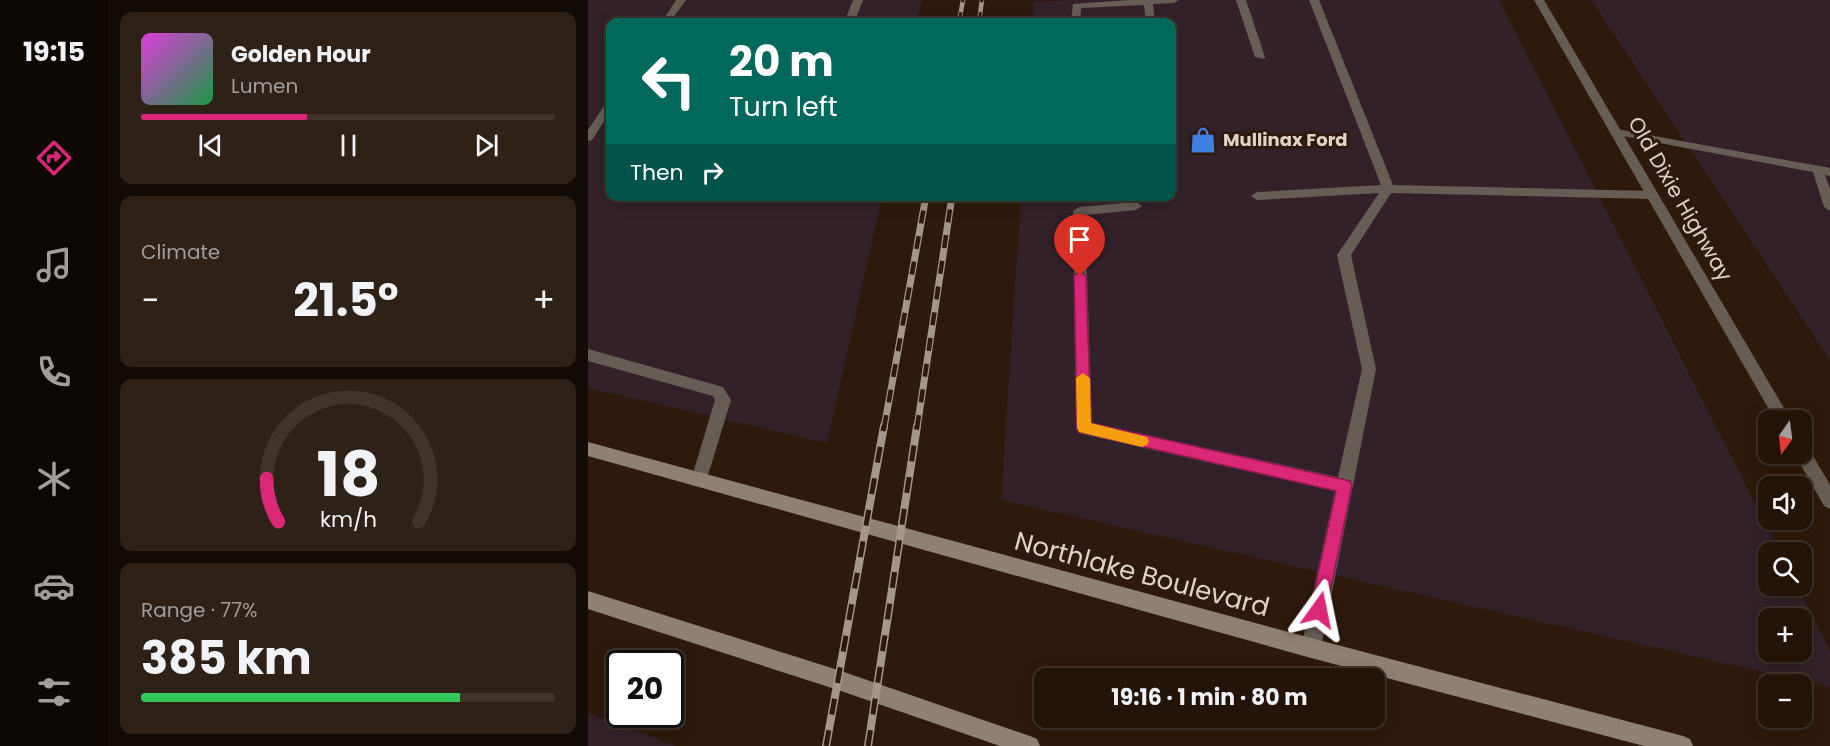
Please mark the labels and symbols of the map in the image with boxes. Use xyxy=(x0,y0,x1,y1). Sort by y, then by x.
street label: Old Dixie Highway xyxy=(1621,111,1740,287)
shop icon: Mullinax Ford xyxy=(1188,125,1218,155)
place label: Mullinax Ford xyxy=(1223,127,1348,152)
pin xyxy=(1054,214,1105,276)
north arrow xyxy=(1758,410,1812,464)
street label: Northlake Boulevard xyxy=(1011,523,1273,625)
position arrow xyxy=(1287,578,1351,642)
speed limit sign: 20 xyxy=(606,650,684,728)

